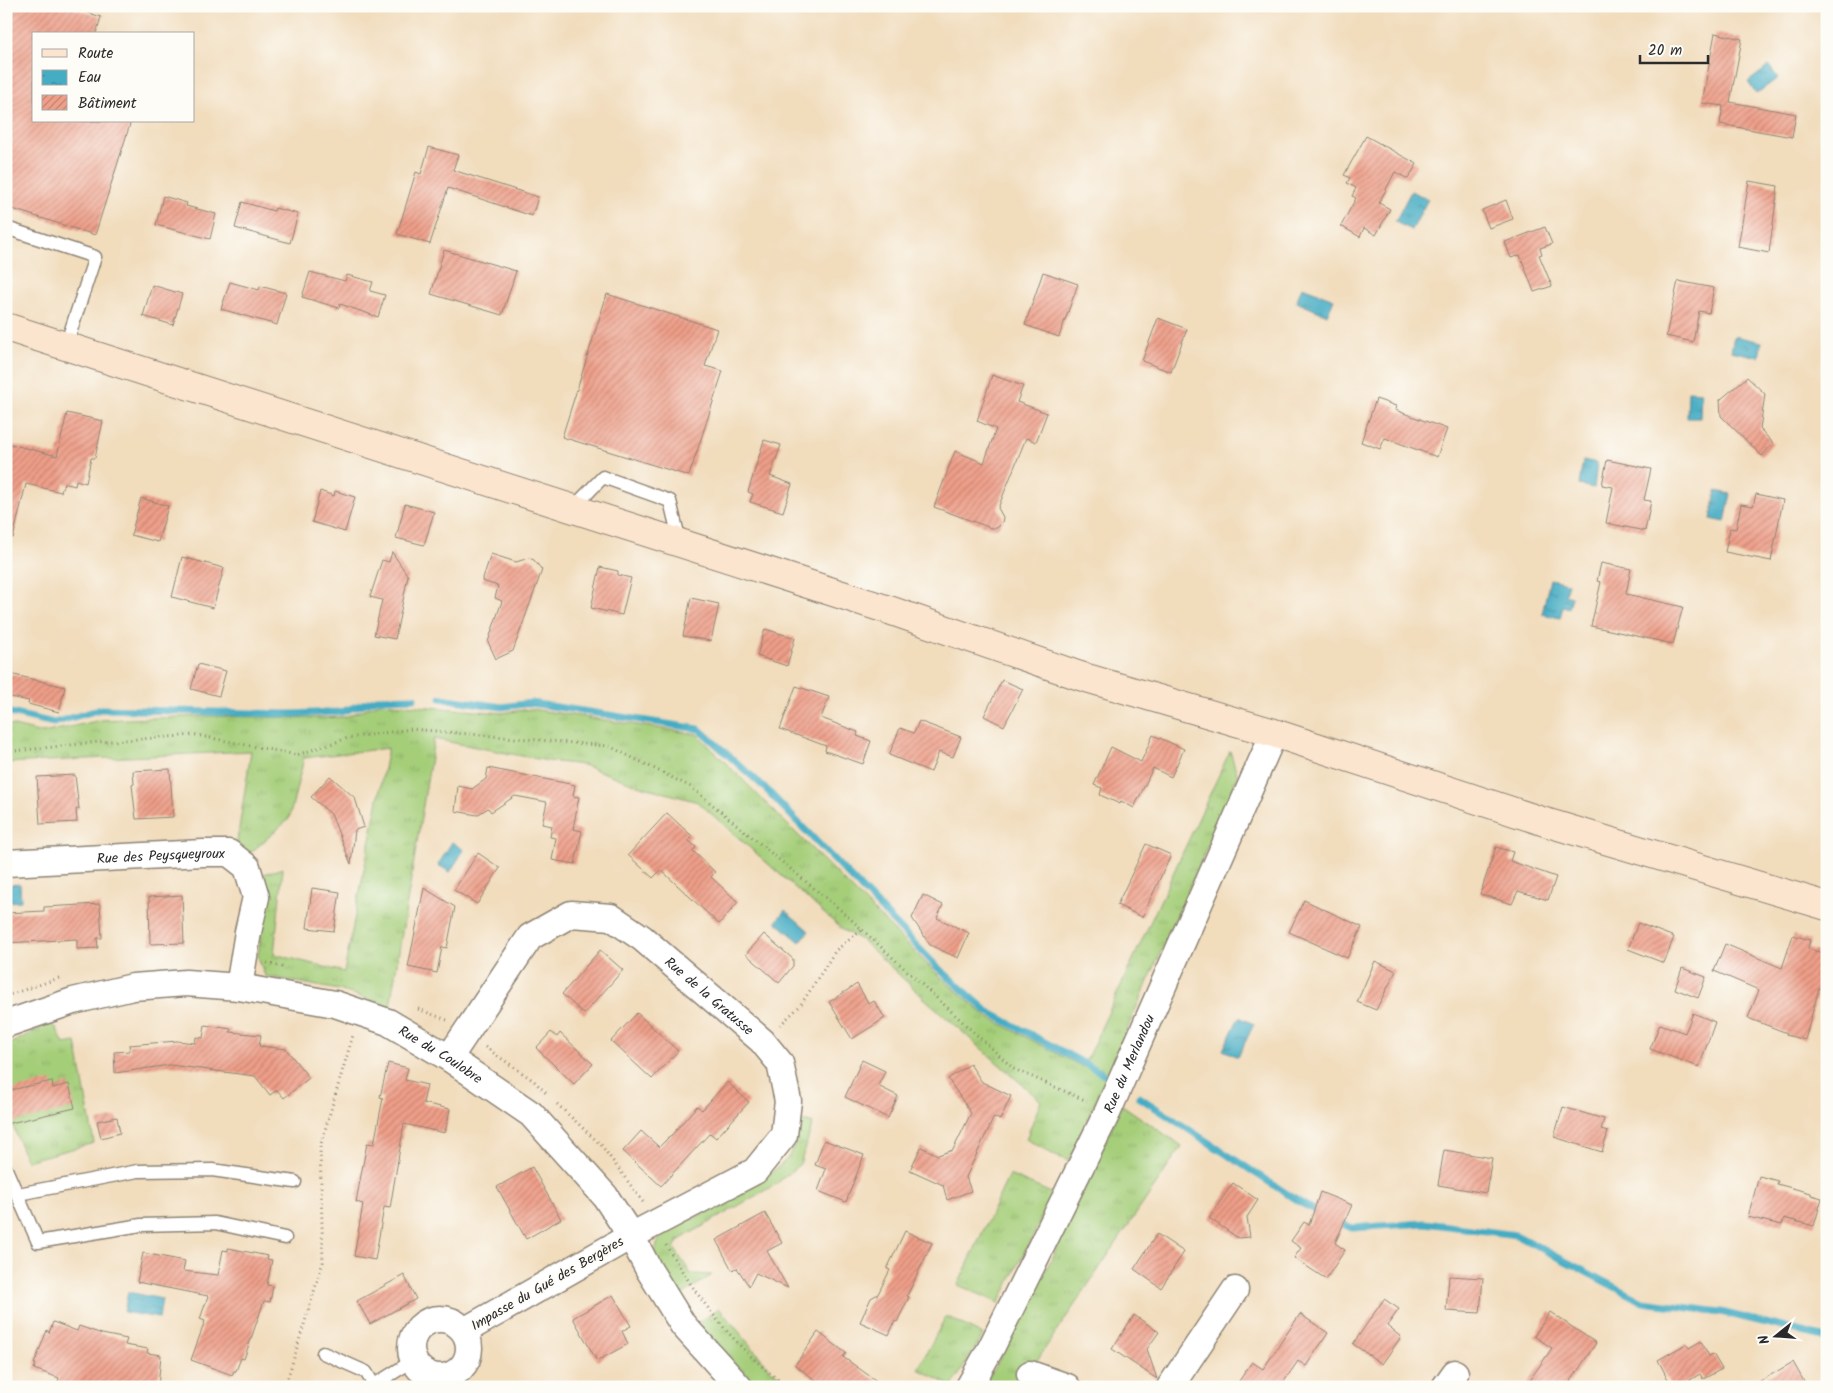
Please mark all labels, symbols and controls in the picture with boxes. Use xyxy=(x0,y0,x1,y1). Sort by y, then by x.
legend xyxy=(32,32,195,122)
scale bar xyxy=(1640,32,1708,64)
text: 20 m xyxy=(1648,39,1682,63)
text: Route xyxy=(78,42,114,66)
text: Eau xyxy=(78,66,101,90)
text: Bâtiment xyxy=(78,92,137,116)
street label: Rue des Peysqueyroux xyxy=(96,843,226,870)
street label: Rue de la Gratusse xyxy=(659,952,759,1042)
street label: Rue du Merlandou xyxy=(1098,1011,1161,1117)
street label: Rue du Coulobre xyxy=(394,1020,487,1090)
street label: Impasse du Gué des Bergères xyxy=(467,1231,628,1337)
north arrow xyxy=(1750,1310,1800,1360)
text: N xyxy=(1753,1332,1776,1347)

